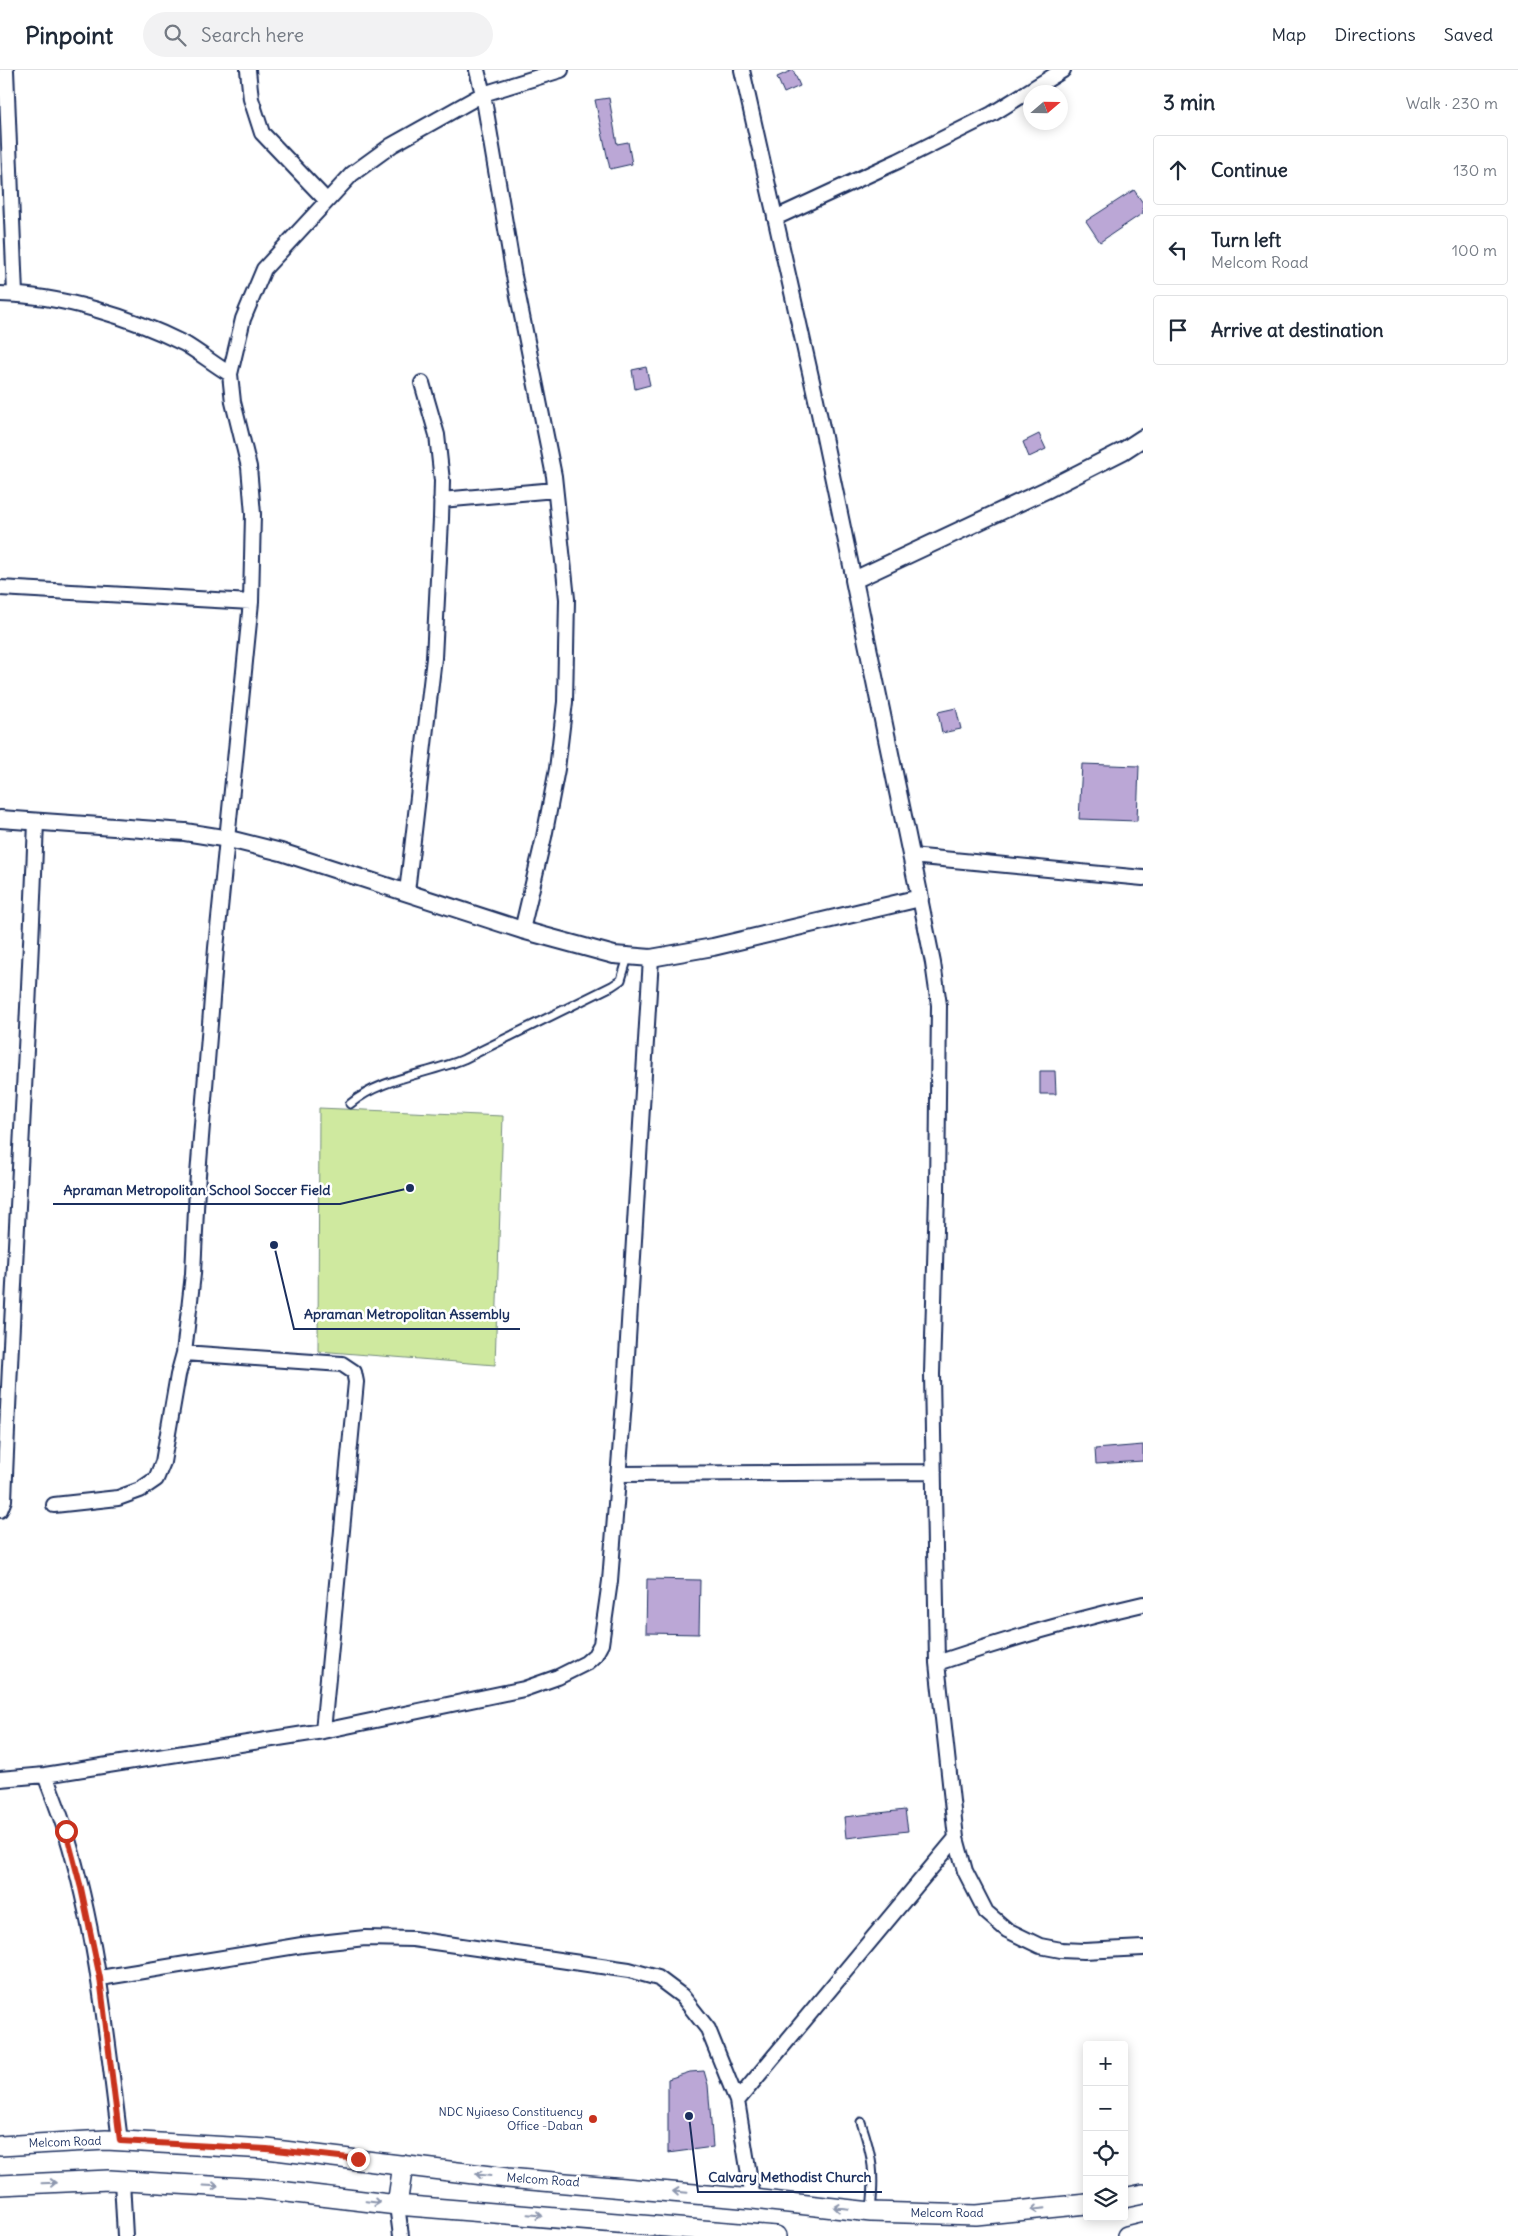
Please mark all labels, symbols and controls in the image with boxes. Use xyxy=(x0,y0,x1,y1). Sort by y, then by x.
search box xyxy=(143,12,493,57)
text: Pinpoint xyxy=(25,20,113,50)
icon: search xyxy=(161,21,189,49)
text: Search here xyxy=(201,23,304,47)
text: Map xyxy=(1271,23,1306,46)
text: Directions xyxy=(1334,23,1416,46)
text: Saved xyxy=(1444,23,1493,46)
north arrow xyxy=(1023,85,1068,130)
text: 3 min xyxy=(1163,89,1215,116)
text: Walk · 230 m xyxy=(1406,93,1498,113)
icon: ahead xyxy=(1164,156,1192,184)
text: Continue xyxy=(1211,158,1288,182)
text: 130 m xyxy=(1453,160,1497,180)
text: Turn left xyxy=(1211,228,1281,252)
icon: left xyxy=(1164,236,1192,264)
text: 100 m xyxy=(1452,240,1497,260)
text: Melcom Road xyxy=(1211,252,1308,272)
icon: arrive xyxy=(1164,316,1192,344)
text: Arrive at destination xyxy=(1211,318,1384,342)
callout: Apraman Metropolitan School Soccer Field xyxy=(53,1175,340,1204)
text: Apraman Metropolitan School Soccer Field xyxy=(64,1181,331,1199)
callout: Apraman Metropolitan Assembly xyxy=(294,1300,520,1329)
text: Apraman Metropolitan Assembly xyxy=(304,1305,510,1323)
route start xyxy=(55,1820,78,1843)
map controls xyxy=(1083,2041,1128,2221)
button: + xyxy=(1083,2041,1128,2086)
button: − xyxy=(1083,2086,1128,2131)
place label: NDC Nyiaeso Constituency Office -Daban xyxy=(438,2104,583,2133)
marker: NDC Nyiaeso Constituency Office -Daban xyxy=(587,2113,599,2125)
button: locate xyxy=(1083,2131,1128,2176)
street label: Melcom Road xyxy=(28,2133,102,2150)
route end xyxy=(347,2148,370,2171)
callout: Calvary Methodist Church xyxy=(698,2163,882,2192)
text: Calvary Methodist Church xyxy=(708,2168,872,2186)
street label: Melcom Road xyxy=(506,2169,580,2190)
one-way arrow xyxy=(475,2170,491,2180)
button: layers xyxy=(1083,2176,1128,2221)
one-way arrow xyxy=(40,2178,56,2187)
one-way arrow xyxy=(202,2181,219,2191)
one-way arrow xyxy=(672,2187,688,2197)
one-way arrow xyxy=(364,2197,380,2207)
one-way arrow xyxy=(834,2204,850,2213)
one-way arrow xyxy=(1031,2204,1047,2213)
street label: Melcom Road xyxy=(910,2205,984,2220)
one-way arrow xyxy=(526,2211,542,2220)

